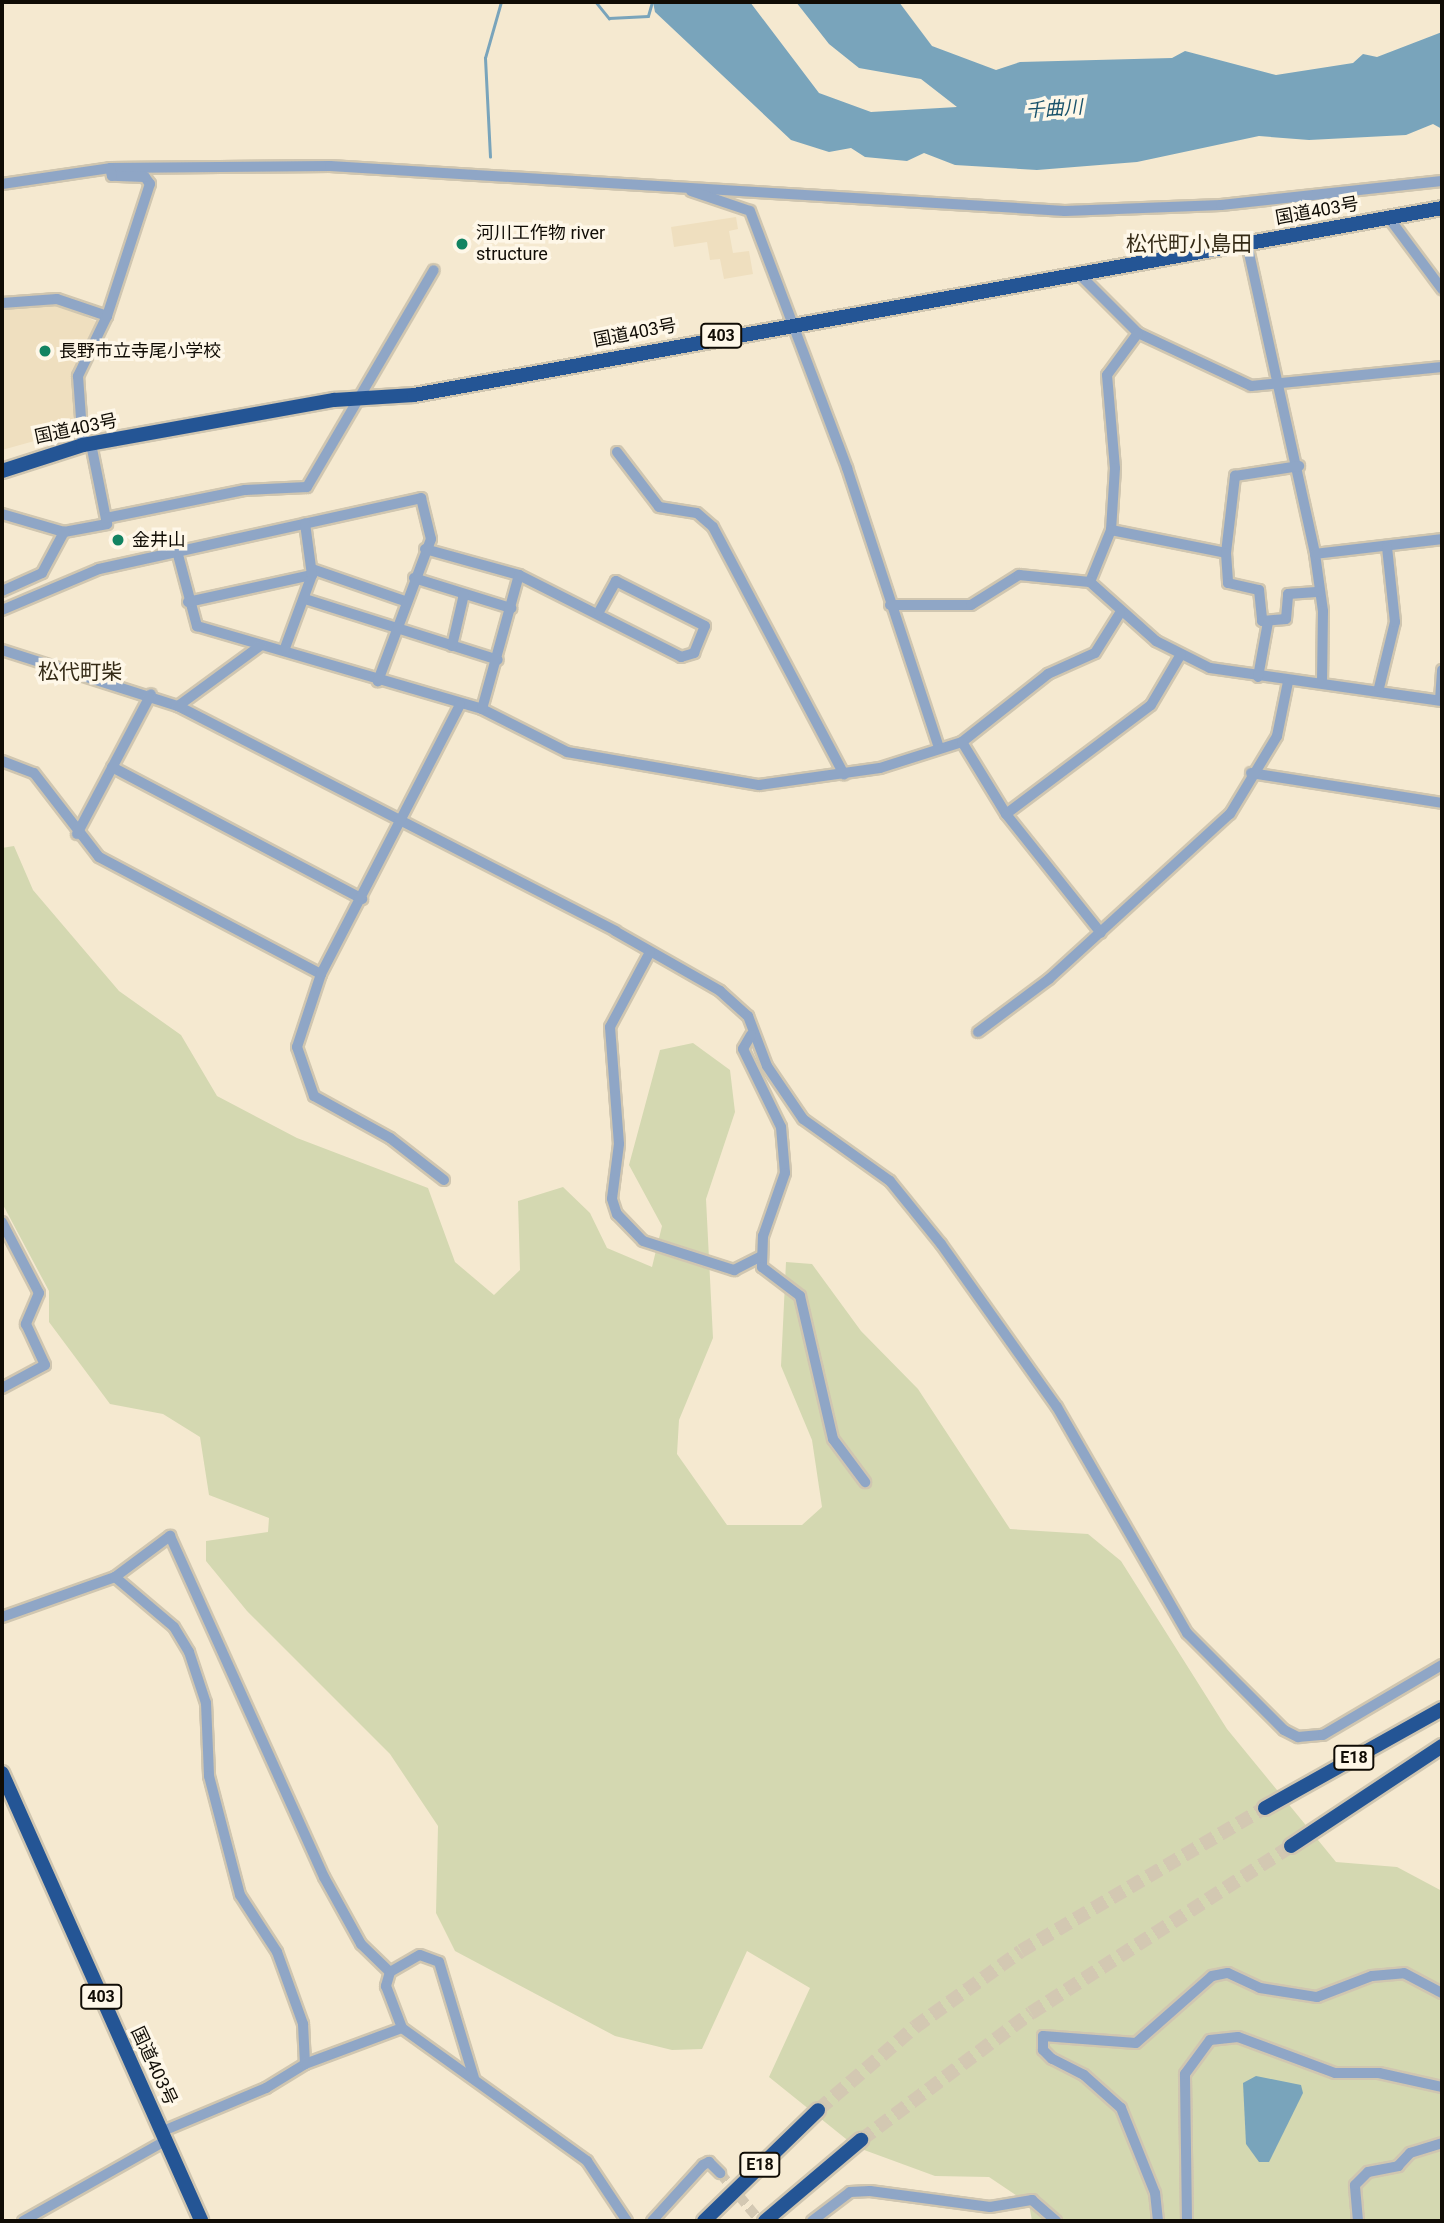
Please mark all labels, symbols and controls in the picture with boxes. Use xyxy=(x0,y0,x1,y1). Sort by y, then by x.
water label: 千曲川 xyxy=(1025,96,1083,122)
street label: 国道403号 xyxy=(1274,193,1360,229)
place label: 河川工作物 river structure xyxy=(476,223,605,266)
district label: 松代町小島田 xyxy=(1126,231,1252,257)
marker: 河川工作物 river structure xyxy=(454,236,470,252)
street label: 国道403号 xyxy=(592,314,678,352)
road number: 403 xyxy=(700,324,742,348)
place label: 長野市立寺尾小学校 xyxy=(59,340,221,362)
marker: 長野市立寺尾小学校 xyxy=(37,343,53,359)
street label: 国道403号 xyxy=(33,410,119,448)
place label: 金井山 xyxy=(132,529,186,551)
marker: 金井山 xyxy=(110,532,126,548)
district label: 松代町柴 xyxy=(38,659,122,685)
road number: E18 xyxy=(1333,1746,1375,1770)
road number: 403 xyxy=(80,1984,122,2010)
street label: 国道403号 xyxy=(126,2023,182,2109)
road number: E18 xyxy=(739,2152,781,2178)

